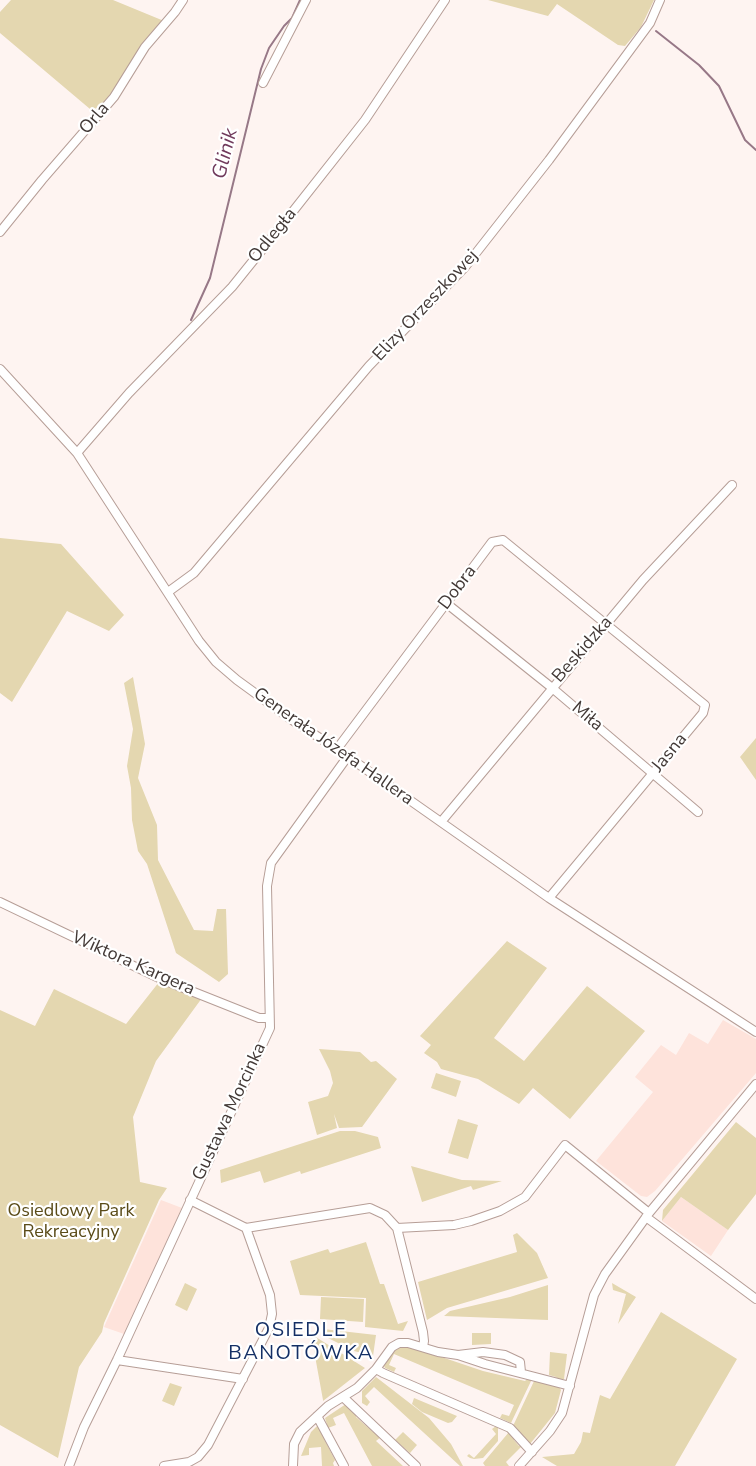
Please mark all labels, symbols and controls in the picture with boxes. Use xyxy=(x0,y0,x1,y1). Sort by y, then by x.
street label: Orla xyxy=(75,99,115,139)
water label: Glinik xyxy=(208,126,244,182)
street label: Odległa xyxy=(244,204,302,268)
street label: Elizy Orzeszkowej xyxy=(369,246,483,366)
street label: Dobra xyxy=(434,562,482,614)
street label: Beskidzka xyxy=(548,612,618,688)
street label: Generała Józefa Hallera xyxy=(249,683,417,811)
street label: Miła xyxy=(567,698,607,736)
street label: Jasna xyxy=(648,729,692,777)
street label: Wiktora Kargera xyxy=(68,927,198,1001)
street label: Gustawa Morcinka xyxy=(189,1040,271,1184)
park label: Osiedlowy Park Rekreacyjny xyxy=(7,1201,135,1244)
district label: OSIEDLE BANOTÓWKA xyxy=(228,1319,374,1366)

